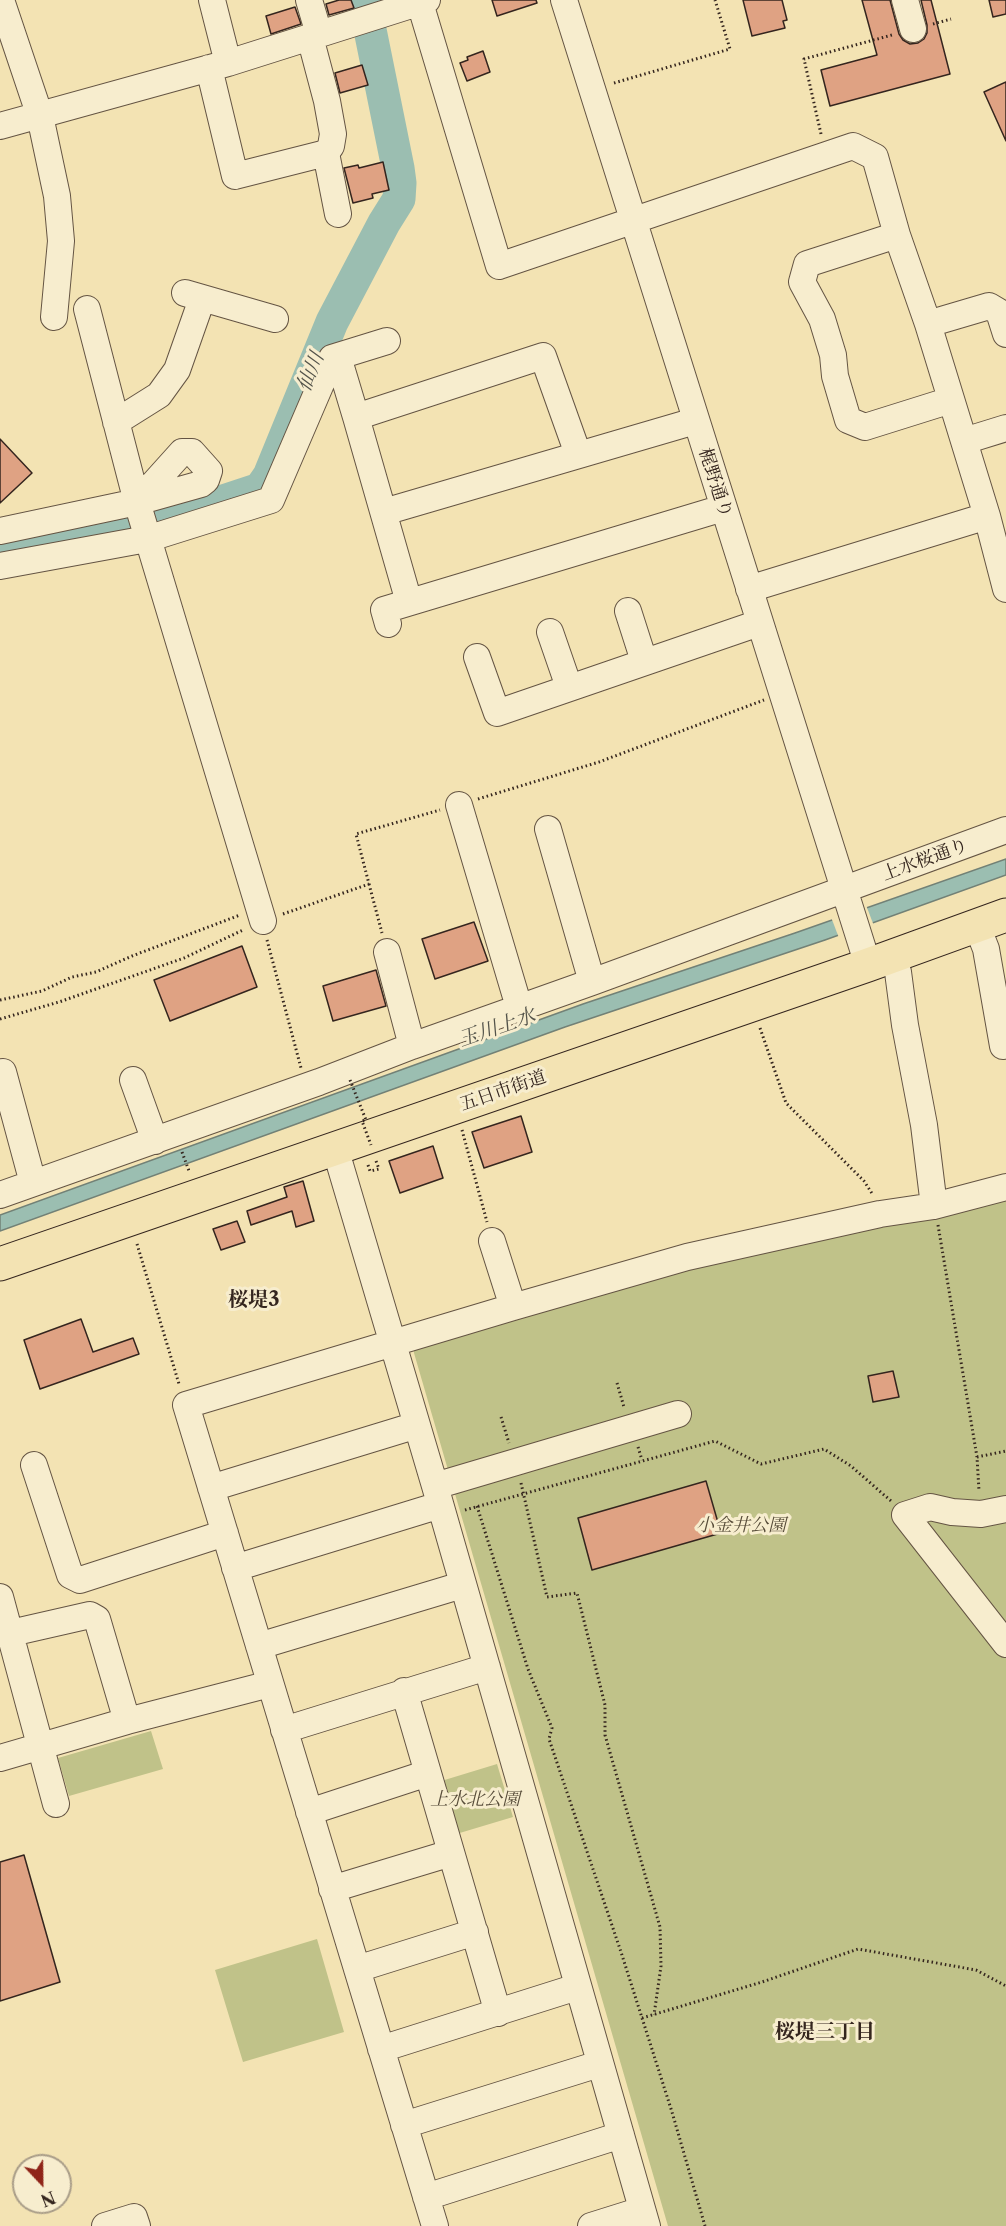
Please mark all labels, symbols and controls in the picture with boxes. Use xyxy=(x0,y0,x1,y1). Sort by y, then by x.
water label: 仙川 xyxy=(292,349,330,395)
street label: 梶野通り xyxy=(694,445,736,521)
street label: 上水桜通り xyxy=(879,834,971,886)
water label: 玉川上水 xyxy=(455,1004,539,1052)
street label: 五日市街道 xyxy=(457,1066,549,1116)
district label: 桜堤3 xyxy=(228,1288,280,1312)
park label: 小金井公園 xyxy=(696,1515,786,1537)
park label: 上水北公園 xyxy=(430,1789,520,1811)
district label: 桜堤三丁目 xyxy=(775,2020,875,2044)
north arrow xyxy=(12,2154,72,2214)
text: N xyxy=(38,2187,58,2211)

